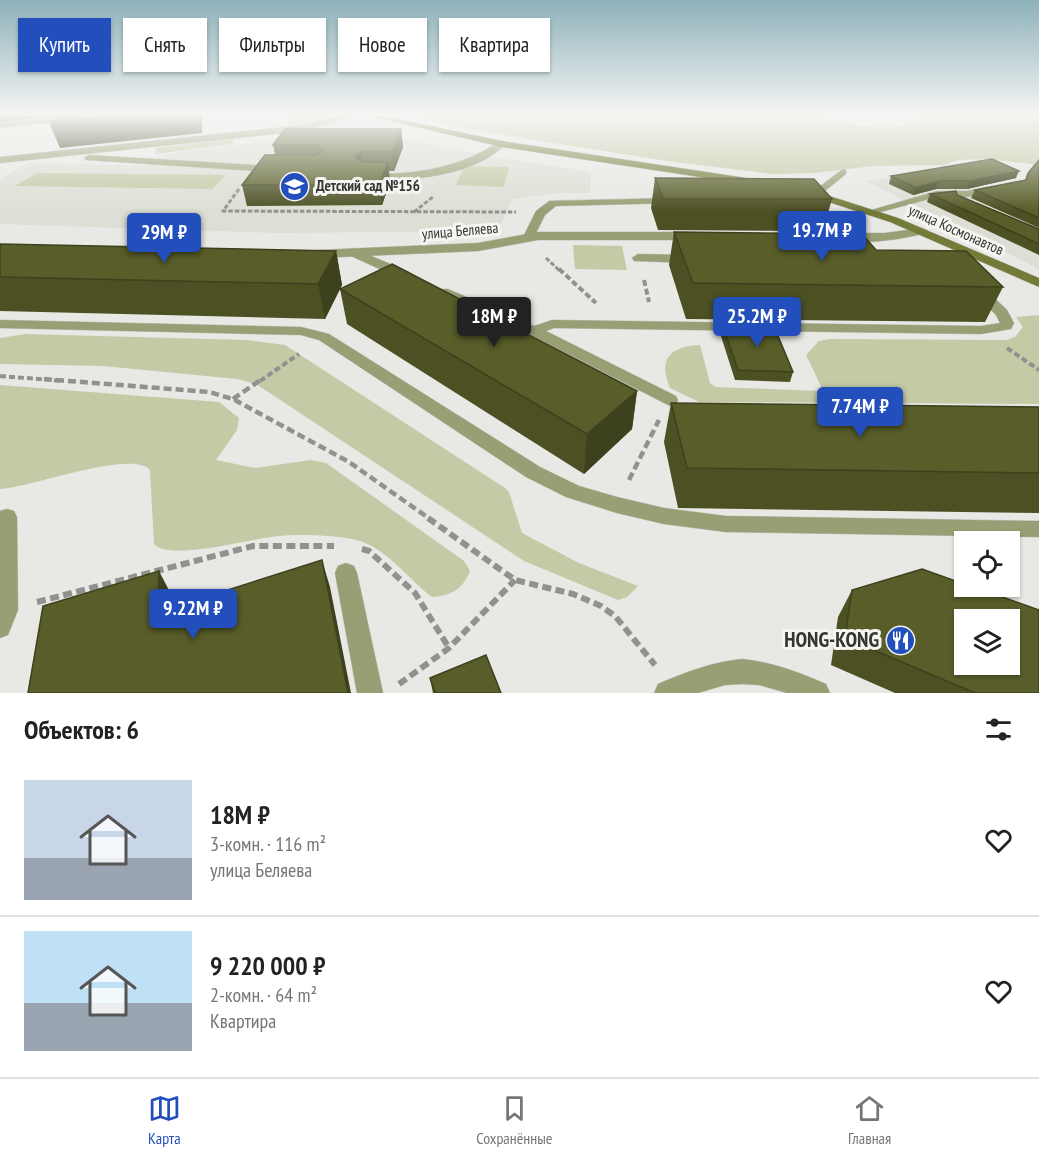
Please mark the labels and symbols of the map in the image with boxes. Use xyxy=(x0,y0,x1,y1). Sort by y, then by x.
school or university icon: Детский сад №156 xyxy=(279,170,311,202)
place label: Детский сад №156 xyxy=(316,176,420,195)
street label: улица Космонавтов xyxy=(906,200,1007,259)
pin: 19.7M ₽ xyxy=(767,211,877,262)
pin: 29M ₽ xyxy=(122,213,206,264)
street label: улица Беляева xyxy=(421,218,499,243)
pin: 18M ₽ xyxy=(452,297,536,348)
pin: 25.2M ₽ xyxy=(702,297,812,348)
pin: 7.74M ₽ xyxy=(805,387,915,438)
pin: 9.22M ₽ xyxy=(138,589,248,640)
restaurant icon: HONG-KONG xyxy=(884,624,916,656)
place label: HONG-KONG xyxy=(784,626,879,653)

